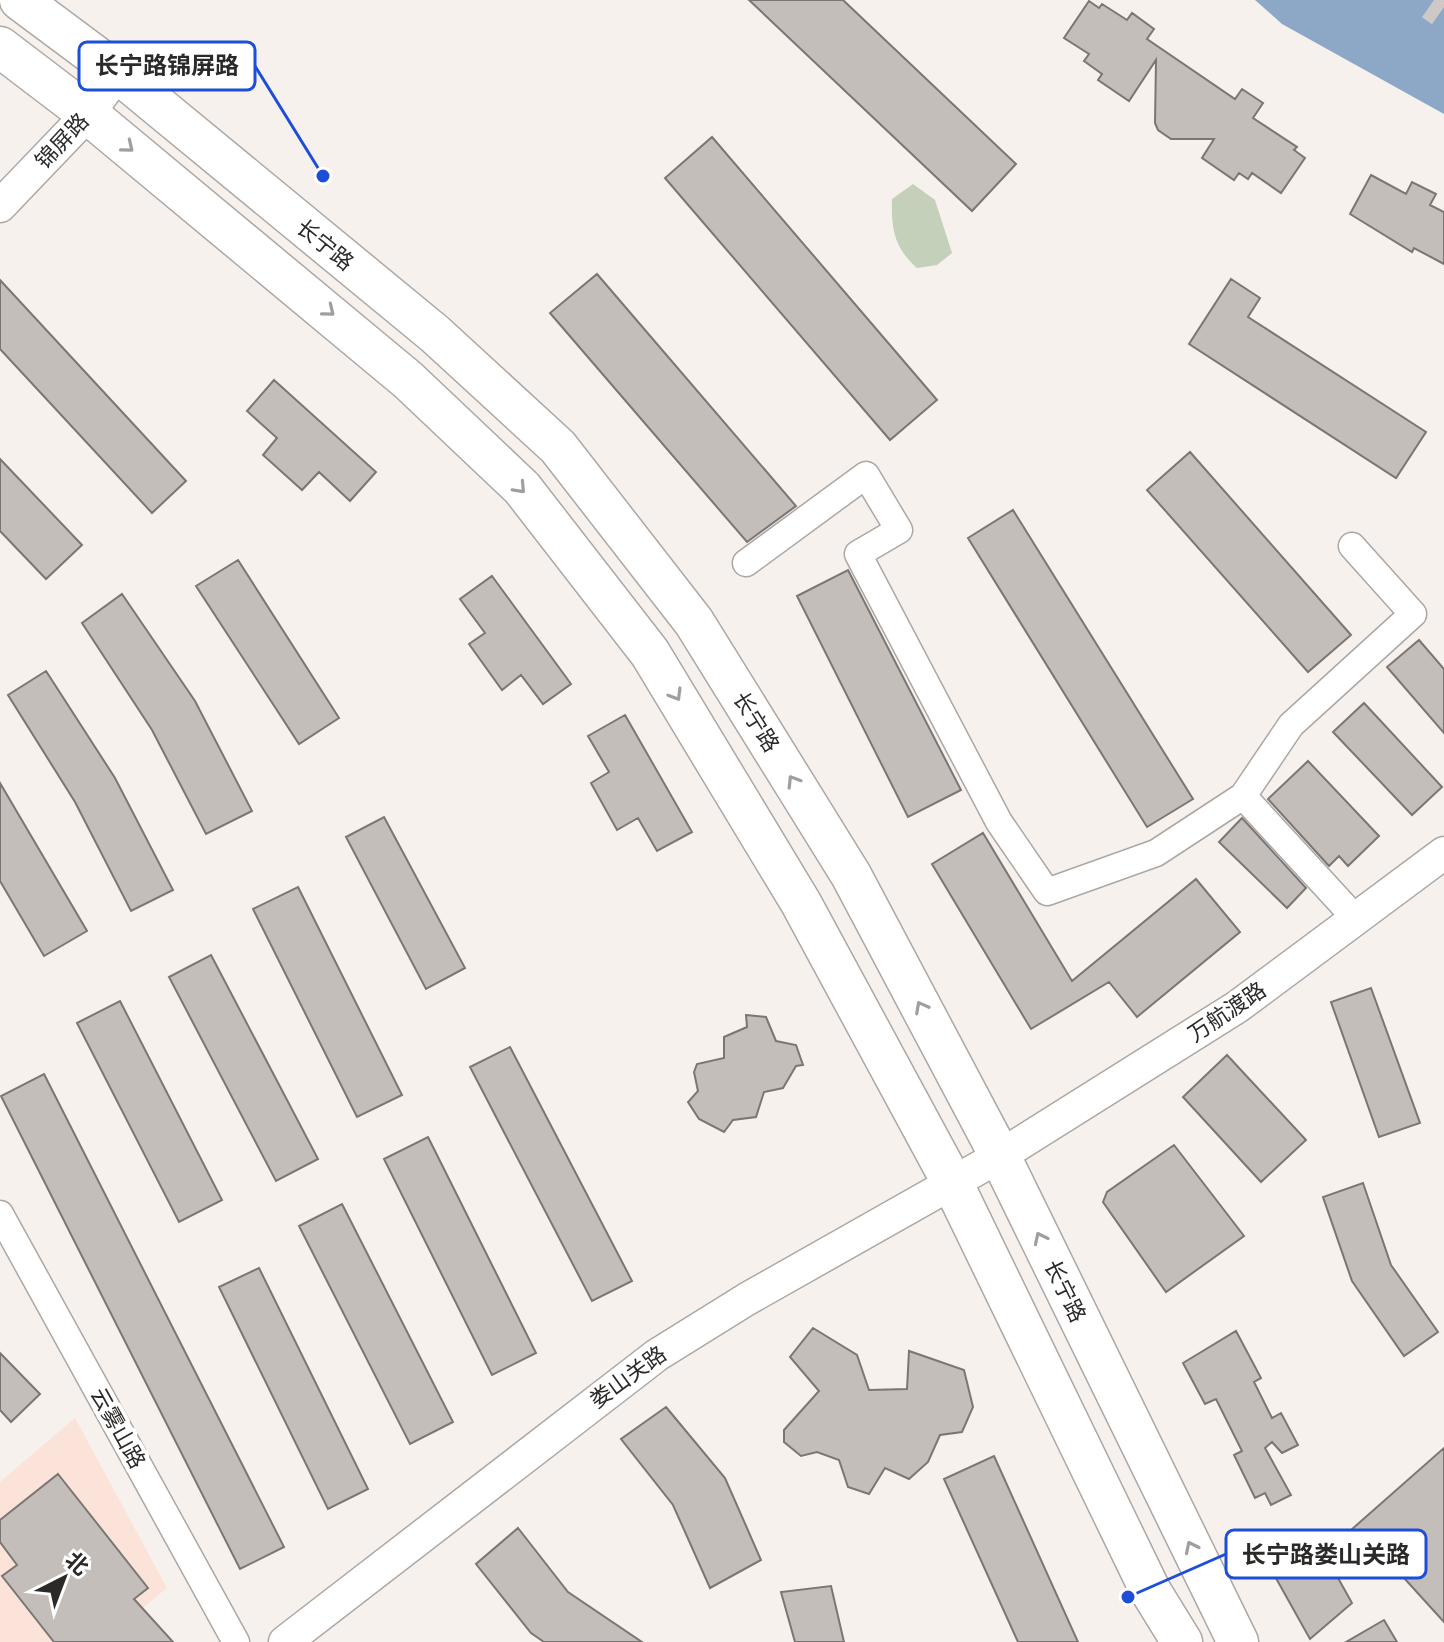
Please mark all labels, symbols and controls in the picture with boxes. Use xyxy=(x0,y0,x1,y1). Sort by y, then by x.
callout: 长宁路锦屏路 xyxy=(79,42,255,90)
text: 长宁路锦屏路 xyxy=(95,51,239,81)
street label: 锦屏路 xyxy=(30,108,94,174)
one-way arrow xyxy=(119,137,133,152)
street label: 长宁路 xyxy=(291,214,359,276)
one-way arrow xyxy=(320,301,334,316)
one-way arrow xyxy=(510,478,524,493)
one-way arrow xyxy=(666,686,682,701)
street label: 长宁路 xyxy=(727,687,785,757)
one-way arrow xyxy=(788,775,803,790)
street label: 万航渡路 xyxy=(1183,976,1271,1048)
one-way arrow xyxy=(916,1000,931,1015)
one-way arrow xyxy=(1034,1232,1050,1247)
street label: 长宁路 xyxy=(1038,1255,1092,1327)
street label: 娄山关路 xyxy=(584,1340,672,1414)
street label: 云雾山路 xyxy=(85,1383,151,1473)
callout: 长宁路娄山关路 xyxy=(1226,1530,1426,1578)
north arrow xyxy=(24,1538,104,1618)
text: 长宁路娄山关路 xyxy=(1242,1540,1410,1570)
one-way arrow xyxy=(1185,1541,1201,1556)
text: 北 xyxy=(60,1546,94,1581)

